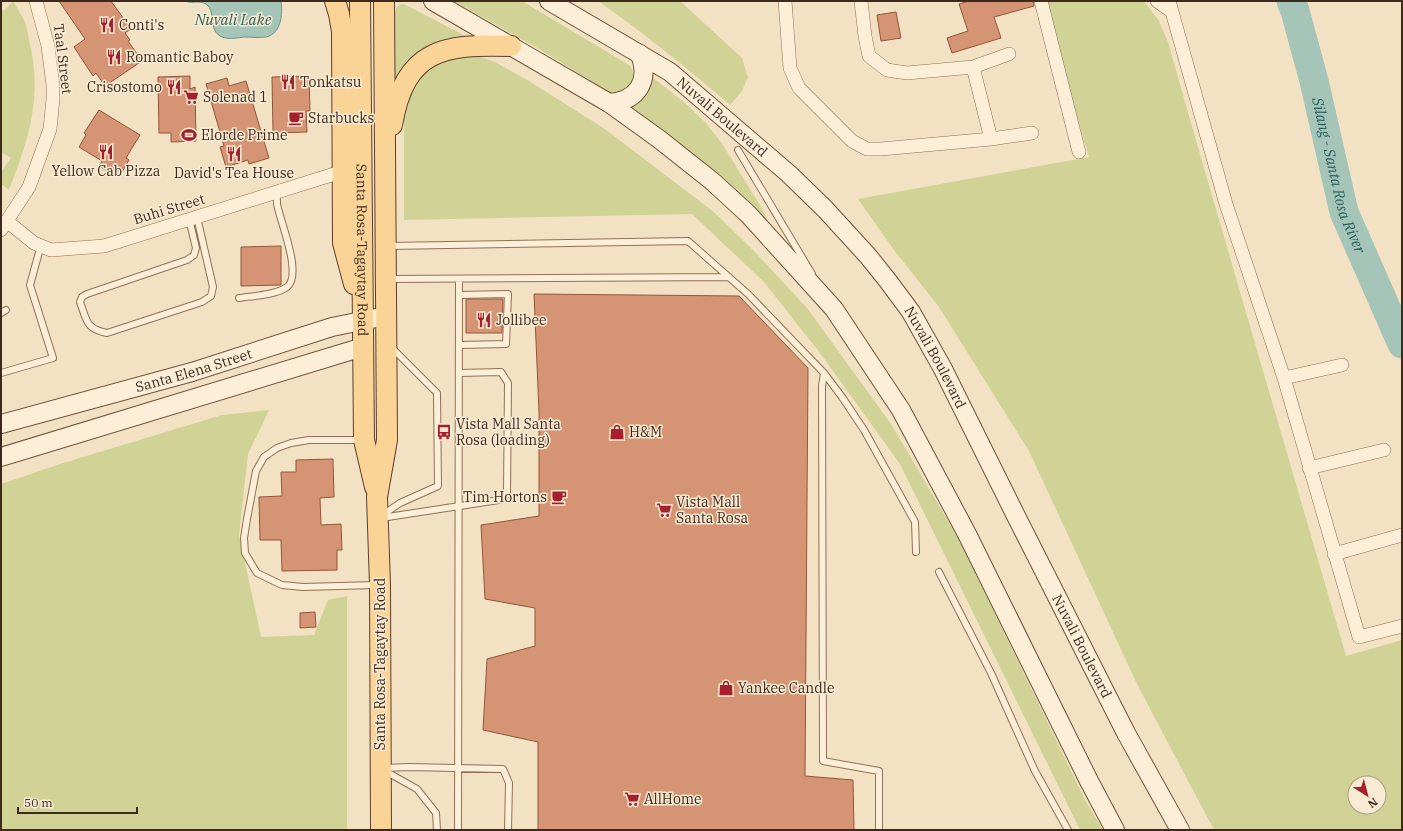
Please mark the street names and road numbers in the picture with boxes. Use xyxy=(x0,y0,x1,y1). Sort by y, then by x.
street label: Taal Street xyxy=(50,23,76,95)
street label: Nuvali Boulevard xyxy=(673,73,772,161)
street label: Santa Rosa-Tagaytay Road xyxy=(352,164,372,337)
street label: Buhi Street xyxy=(131,190,207,228)
street label: Nuvali Boulevard xyxy=(900,303,970,412)
street label: Santa Elena Street xyxy=(133,344,254,396)
street label: Santa Rosa-Tagaytay Road xyxy=(371,577,389,750)
street label: Nuvali Boulevard xyxy=(1048,591,1116,701)

